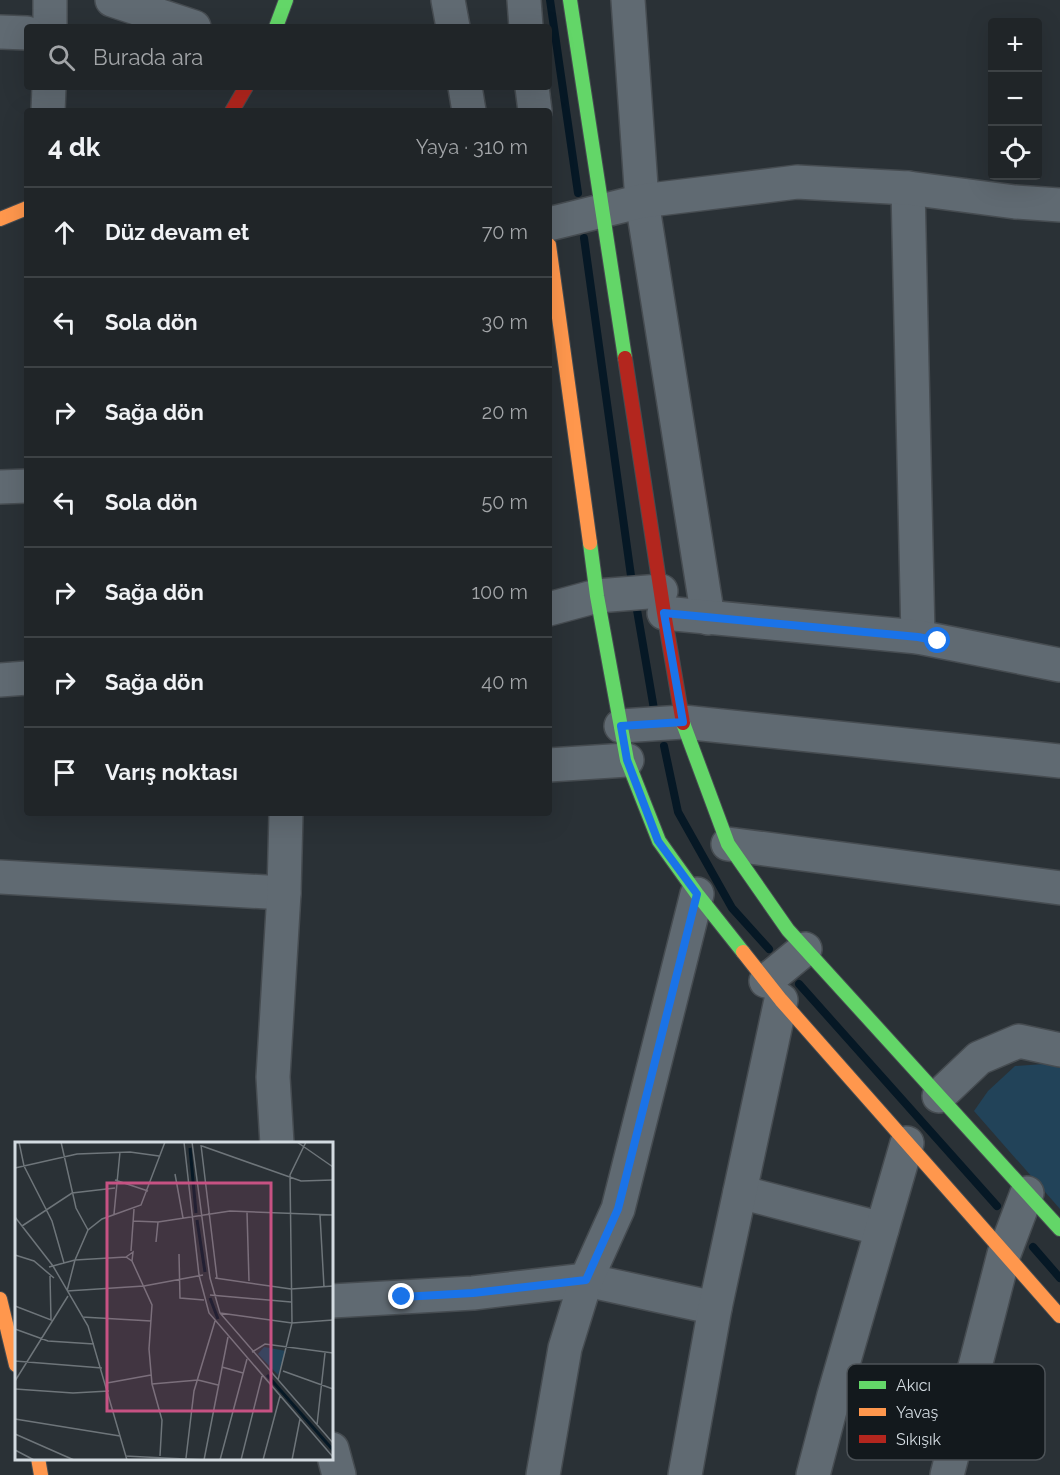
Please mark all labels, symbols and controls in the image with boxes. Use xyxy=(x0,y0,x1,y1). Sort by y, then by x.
map controls xyxy=(988,18,1042,180)
button: + xyxy=(988,18,1042,72)
search box xyxy=(24,24,552,90)
icon: search xyxy=(45,41,78,74)
text: Burada ara xyxy=(93,44,203,70)
button: − xyxy=(988,72,1042,126)
button: locate xyxy=(988,126,1042,180)
text: 4 dk xyxy=(48,132,100,162)
text: Yaya · 310 m xyxy=(416,135,528,159)
icon: ahead xyxy=(48,216,81,249)
text: Düz devam et xyxy=(105,219,249,245)
text: 70 m xyxy=(482,220,528,244)
icon: left xyxy=(48,306,81,339)
text: Sola dön xyxy=(105,309,198,335)
text: 30 m xyxy=(482,310,528,334)
icon: right xyxy=(48,396,81,429)
text: Sağa dön xyxy=(105,399,204,425)
text: 20 m xyxy=(482,400,528,424)
icon: left xyxy=(48,486,81,519)
text: Sola dön xyxy=(105,489,198,515)
text: 50 m xyxy=(481,490,528,514)
icon: right xyxy=(48,576,81,609)
text: Sağa dön xyxy=(105,579,204,605)
text: 100 m xyxy=(471,580,528,604)
route start xyxy=(924,627,950,653)
icon: right xyxy=(48,666,81,699)
text: Sağa dön xyxy=(105,669,204,695)
text: 40 m xyxy=(481,670,528,694)
icon: arrive xyxy=(48,756,81,789)
text: Varış noktası xyxy=(105,759,238,785)
inset map xyxy=(15,1142,333,1460)
route end xyxy=(388,1283,414,1309)
legend xyxy=(847,1364,1045,1460)
text: Akıcı xyxy=(896,1376,931,1395)
text: Yavaş xyxy=(896,1403,938,1422)
text: Sıkışık xyxy=(896,1430,941,1449)

